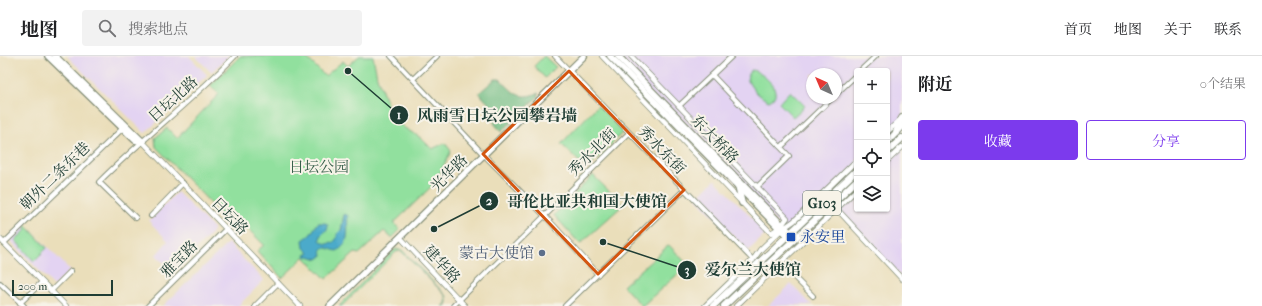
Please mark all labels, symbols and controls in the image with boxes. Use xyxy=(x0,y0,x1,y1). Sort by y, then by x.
search box xyxy=(82,10,362,46)
icon: search xyxy=(96,17,118,39)
text: 地图 xyxy=(20,19,58,41)
text: 搜索地点 xyxy=(128,20,188,38)
text: 首页 xyxy=(1064,21,1092,38)
text: 地图 xyxy=(1114,21,1142,38)
text: 关于 xyxy=(1164,21,1192,38)
text: 联系 xyxy=(1214,21,1242,38)
north arrow xyxy=(806,68,842,104)
map controls xyxy=(854,68,890,212)
button: + xyxy=(854,68,890,104)
street label: 日坛北路 xyxy=(145,72,201,126)
text: 附近 xyxy=(918,74,952,94)
text: 0个结果 xyxy=(1200,76,1246,91)
callout: 风雨雪日坛公园攀岩墙 xyxy=(389,101,585,129)
button: − xyxy=(854,104,890,140)
text: 风雨雪日坛公园攀岩墙 xyxy=(417,106,577,125)
text: 1 xyxy=(397,108,401,122)
street label: 东大桥路 xyxy=(688,111,742,167)
button: 收藏 xyxy=(918,120,1078,160)
button: 分享 xyxy=(1086,120,1246,160)
street label: 秀水东街 xyxy=(635,122,689,178)
street label: 秀水北街 xyxy=(564,124,620,180)
street label: 朝外二条东巷 xyxy=(16,138,94,214)
button: locate xyxy=(854,140,890,176)
street label: 光华路 xyxy=(427,151,471,195)
park label: 日坛公园 xyxy=(289,158,349,176)
button: layers xyxy=(854,176,890,212)
callout: 哥伦比亚共和国大使馆 xyxy=(479,187,675,215)
road number: G103 xyxy=(803,191,841,215)
text: 哥伦比亚共和国大使馆 xyxy=(507,192,667,211)
street label: 日坛路 xyxy=(208,194,252,238)
text: 2 xyxy=(486,194,493,208)
place label: 永安里 xyxy=(800,228,845,246)
marker: 永安里 xyxy=(785,231,797,243)
street label: 雅宝路 xyxy=(157,237,201,281)
street label: 建华路 xyxy=(420,241,464,287)
place label: 蒙古大使馆 xyxy=(459,244,534,262)
marker: 蒙古大使馆 xyxy=(537,248,547,258)
callout: 爱尔兰大使馆 xyxy=(677,256,809,284)
text: 爱尔兰大使馆 xyxy=(705,260,801,279)
text: 3 xyxy=(685,263,690,278)
scale bar xyxy=(12,278,113,297)
text: 200 m xyxy=(18,280,47,293)

